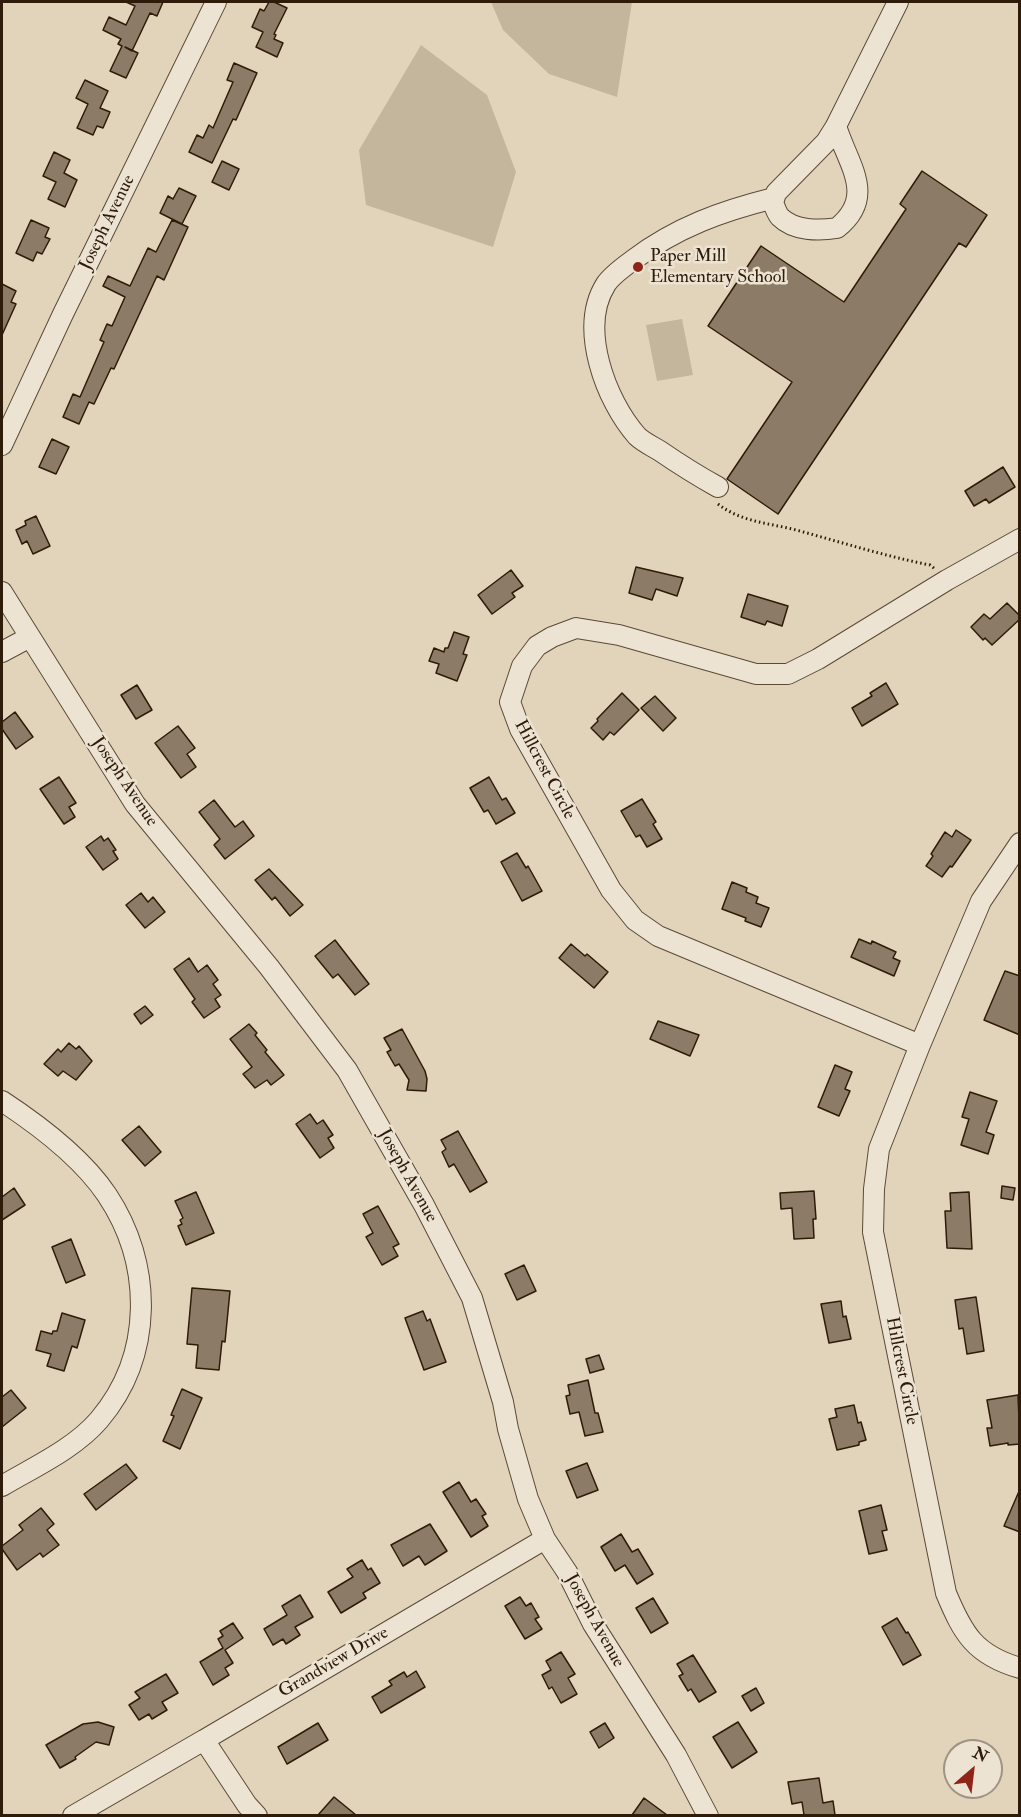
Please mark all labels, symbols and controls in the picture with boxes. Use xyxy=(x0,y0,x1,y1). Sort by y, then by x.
street label: Joseph Avenue xyxy=(76,172,140,274)
place label: Paper Mill Elementary School xyxy=(650,246,786,288)
marker: Paper Mill Elementary School xyxy=(631,260,645,274)
street label: Hillcrest Circle xyxy=(509,716,579,824)
street label: Joseph Avenue xyxy=(86,733,162,831)
street label: Joseph Avenue xyxy=(372,1125,442,1227)
street label: Hillcrest Circle xyxy=(880,1315,922,1427)
street label: Joseph Avenue xyxy=(559,1570,629,1672)
street label: Grandview Drive xyxy=(275,1623,393,1703)
north arrow xyxy=(943,1739,1003,1799)
text: N xyxy=(969,1743,992,1767)

